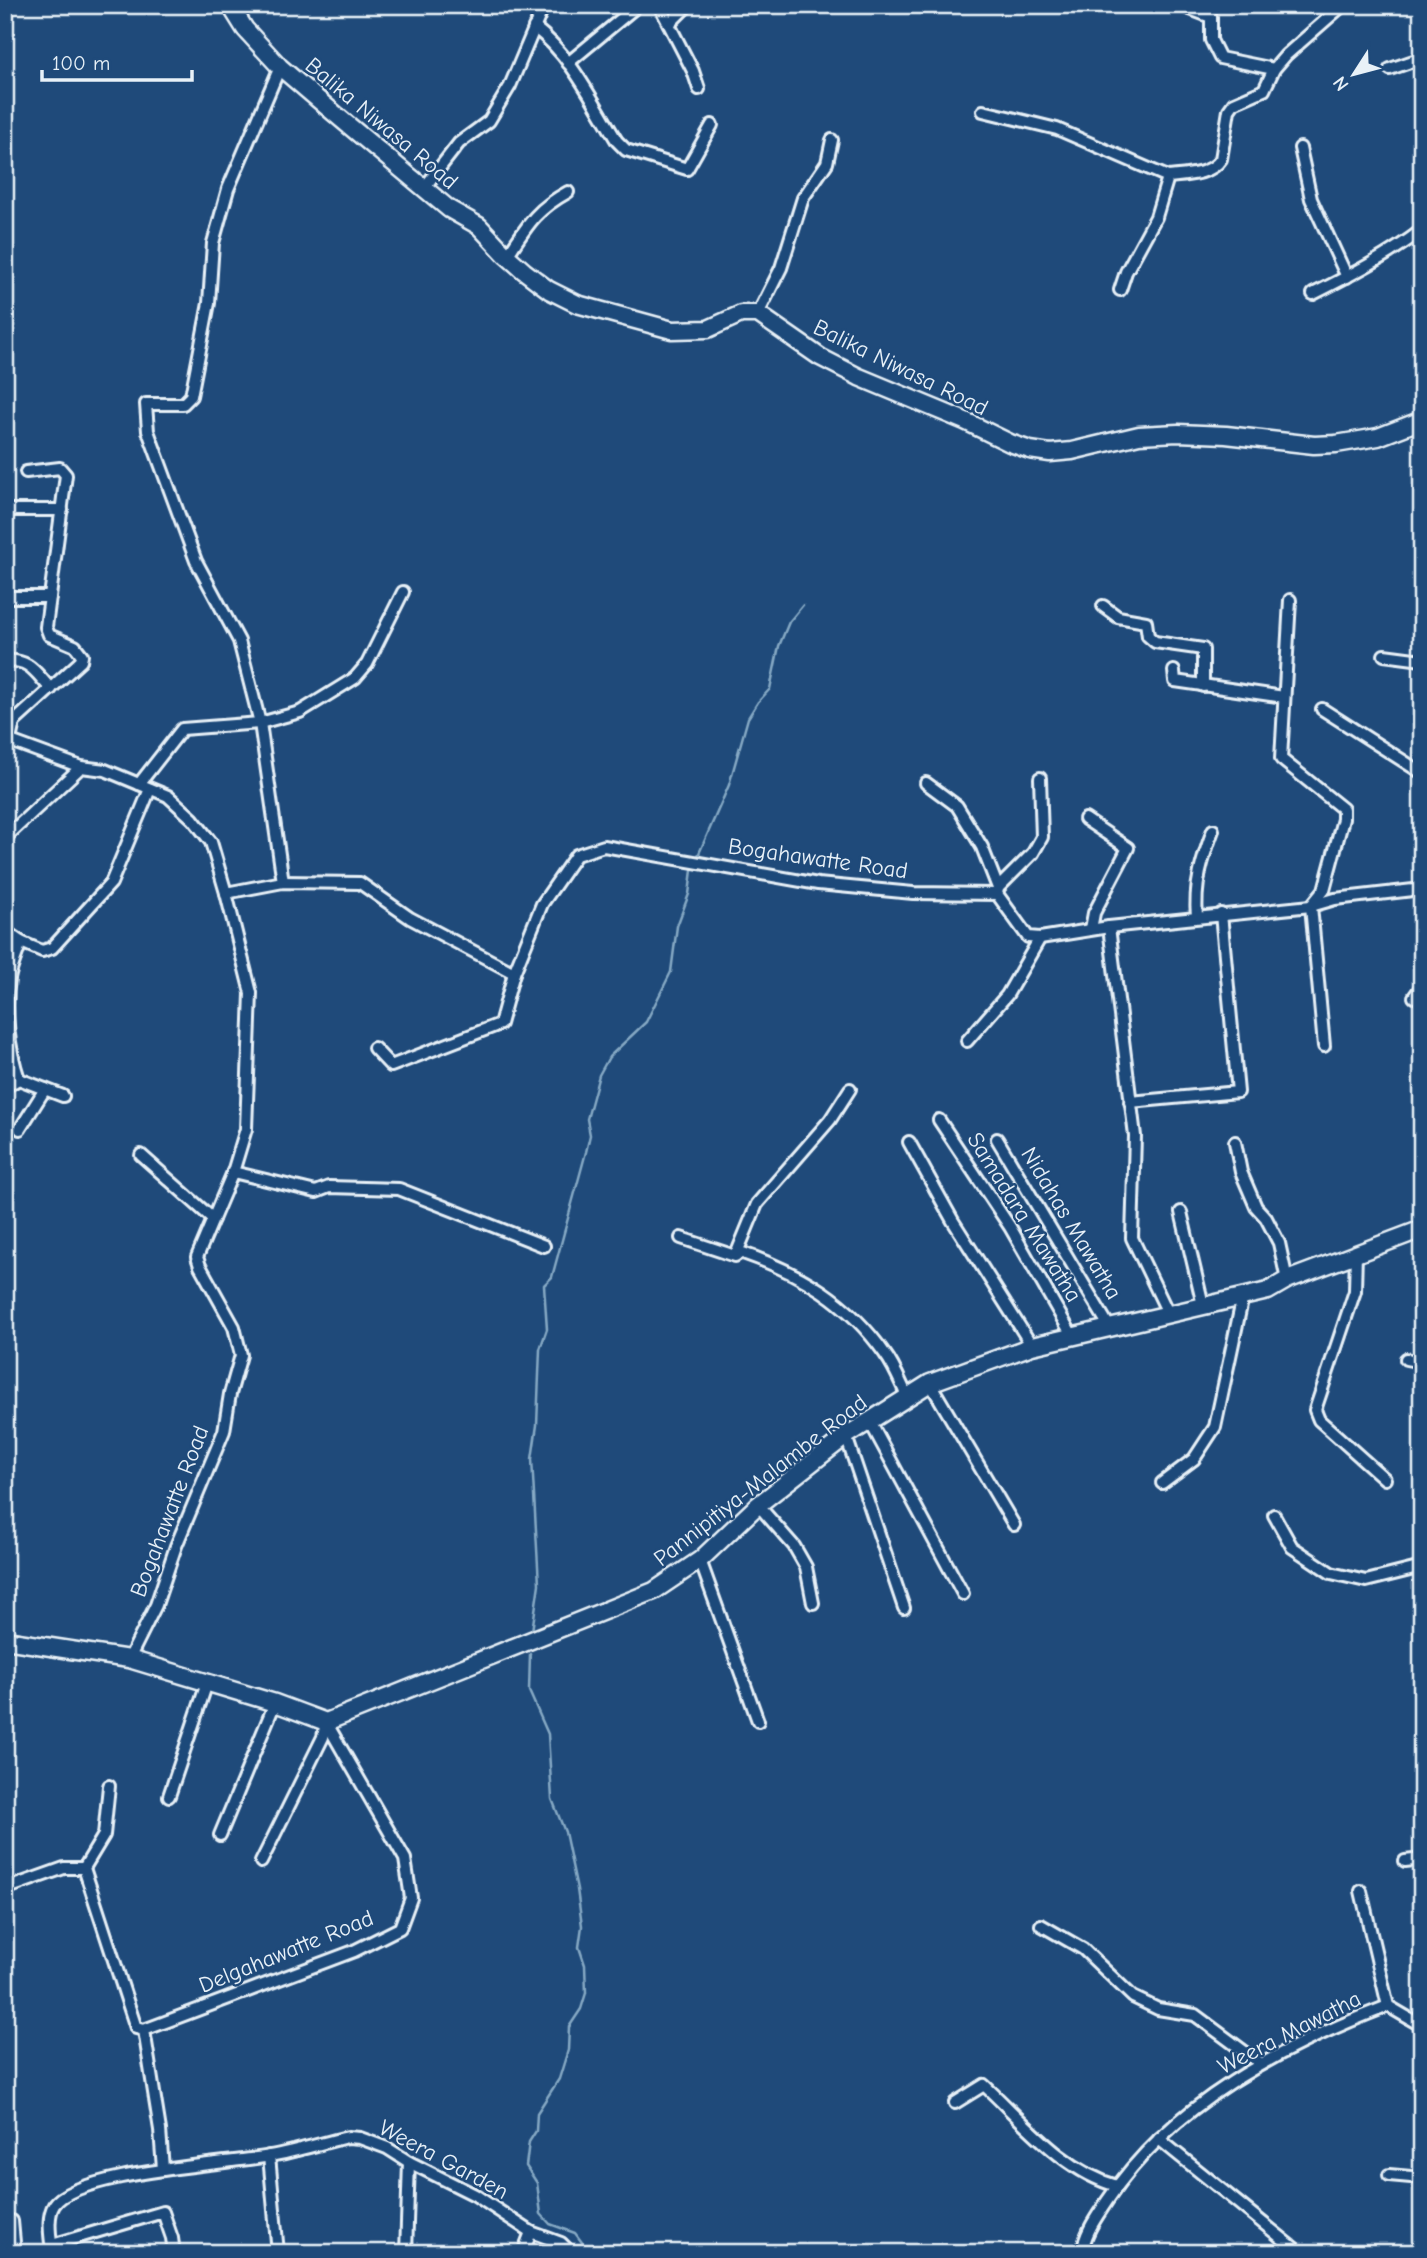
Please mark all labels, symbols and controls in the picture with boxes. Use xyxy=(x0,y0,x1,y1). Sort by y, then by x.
scale bar xyxy=(42,38,192,82)
north arrow xyxy=(1318,38,1388,108)
text: 100 m xyxy=(52,51,110,75)
street label: Balika Niwasa Road xyxy=(300,52,463,195)
text: N xyxy=(1329,72,1354,95)
street label: Balika Niwasa Road xyxy=(809,313,992,421)
street label: Bogahawatte Road xyxy=(726,833,910,884)
street label: Samadara Mawatha xyxy=(961,1127,1088,1307)
street label: Nidahas Mawatha xyxy=(1015,1142,1128,1304)
street label: Pannipitiya-Malambe Road xyxy=(648,1389,872,1572)
street label: Bogahawatte Road xyxy=(124,1422,215,1601)
street label: Delgahawatte Road xyxy=(195,1904,377,1999)
street label: Weera Mawatha xyxy=(1213,1985,1365,2080)
street label: Weera Garden xyxy=(374,2114,513,2205)

